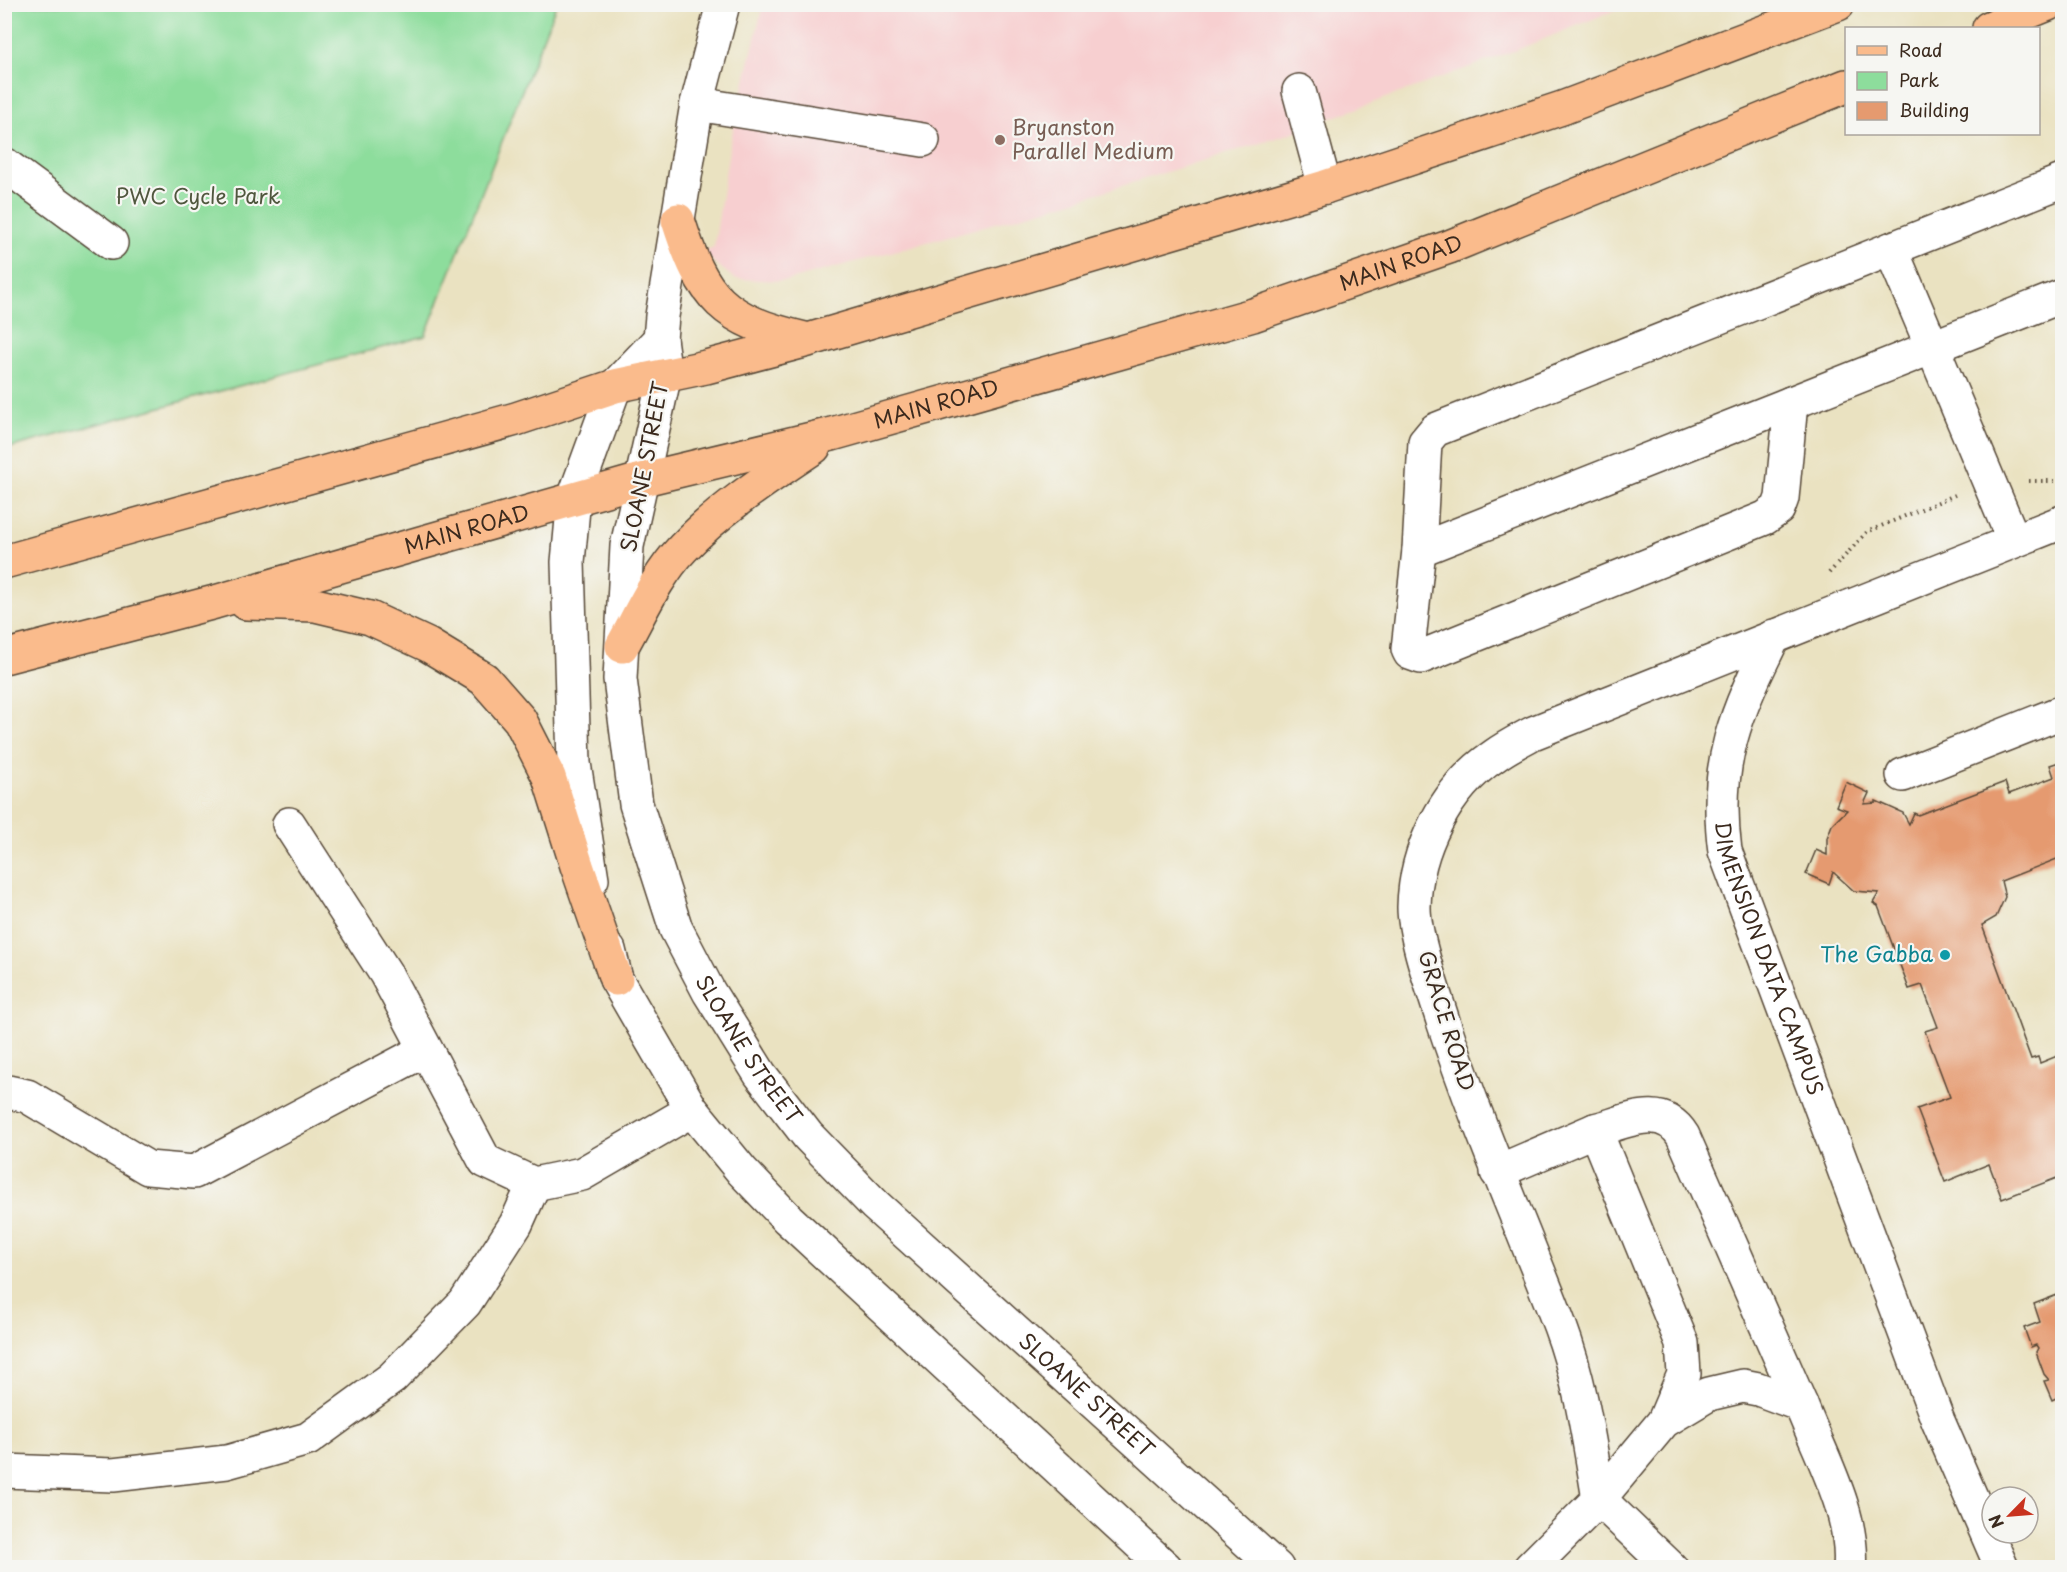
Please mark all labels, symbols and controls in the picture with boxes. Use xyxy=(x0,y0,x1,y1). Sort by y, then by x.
legend xyxy=(1845,27,2040,135)
text: Road xyxy=(1899,36,1943,63)
text: Park xyxy=(1899,66,1939,93)
text: Building xyxy=(1899,96,1969,123)
place label: Bryanston Parallel Medium xyxy=(1012,110,1174,166)
marker: Bryanston Parallel Medium xyxy=(993,133,1007,147)
park label: PWC Cycle Park xyxy=(116,179,281,211)
street label: MAIN ROAD xyxy=(1335,225,1467,298)
street label: MAIN ROAD xyxy=(869,370,1002,435)
street label: SLOANE STREET xyxy=(611,378,675,555)
street label: MAIN ROAD xyxy=(400,495,532,561)
street label: DIMENSION DATA CAMPUS xyxy=(1708,820,1833,1099)
place label: The Gabba xyxy=(1820,937,1933,969)
street label: GRACE ROAD xyxy=(1411,946,1484,1095)
marker: The Gabba xyxy=(1938,948,1952,962)
street label: SLOANE STREET xyxy=(689,969,811,1130)
street label: SLOANE STREET xyxy=(1012,1324,1163,1465)
north arrow xyxy=(1980,1485,2040,1545)
text: N xyxy=(1982,1511,2009,1533)

